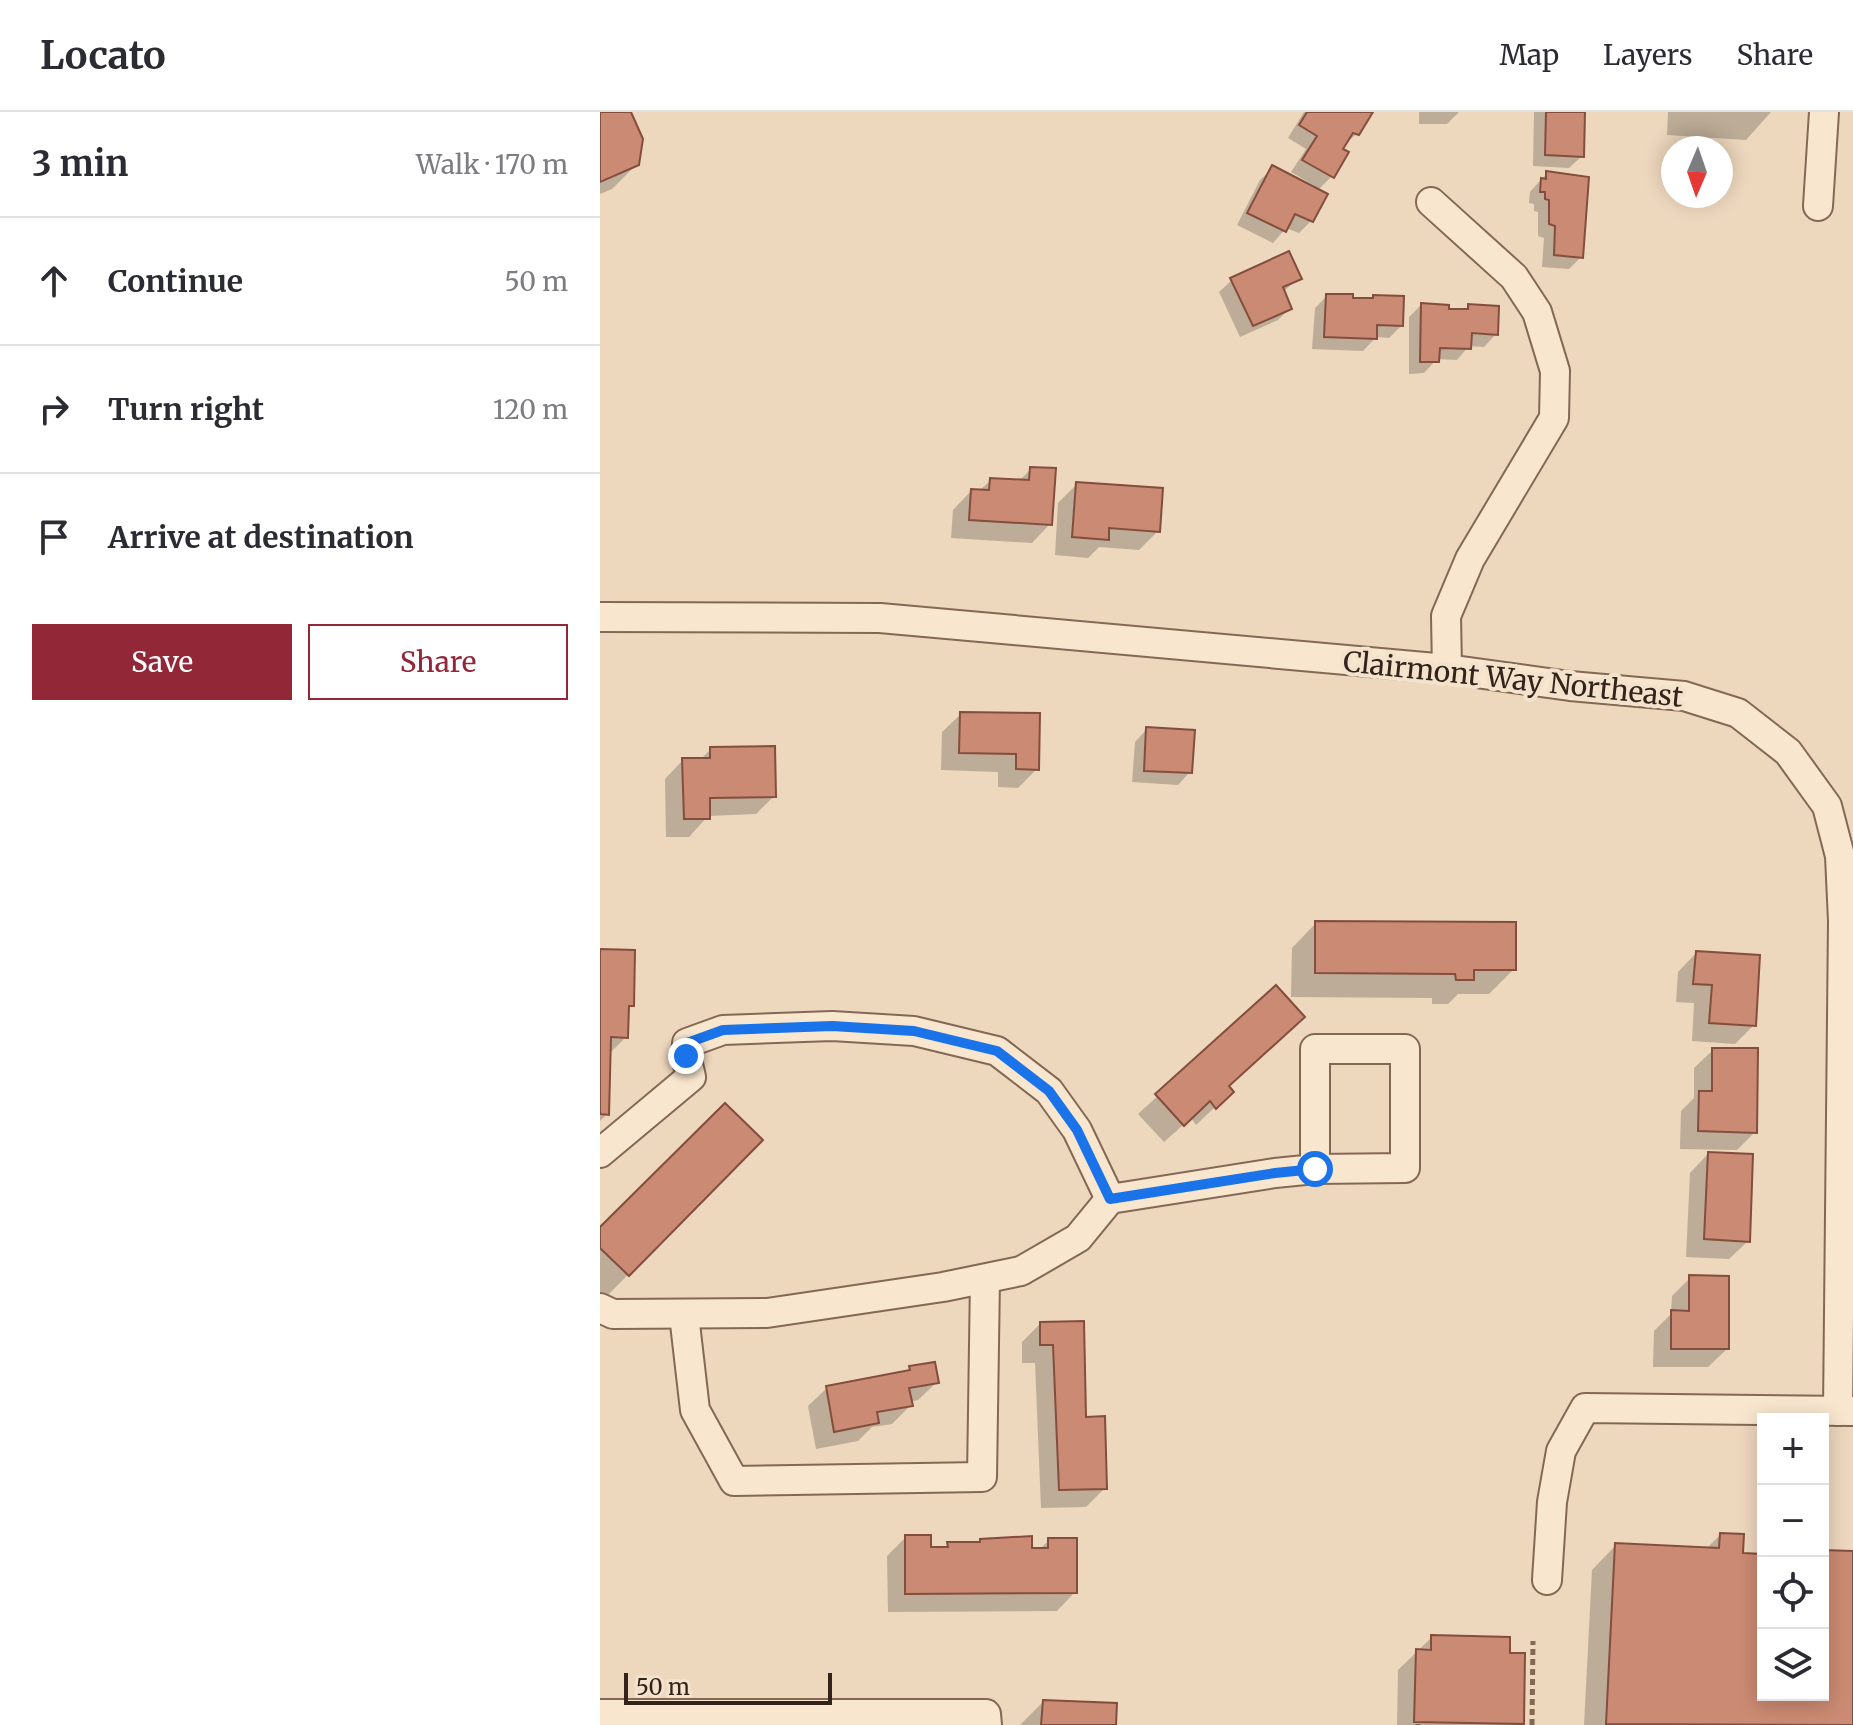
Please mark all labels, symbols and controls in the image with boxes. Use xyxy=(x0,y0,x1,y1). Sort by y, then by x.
text: Locato xyxy=(40,32,166,79)
text: Map xyxy=(1499,37,1559,73)
text: Layers xyxy=(1603,37,1692,73)
text: Share xyxy=(1736,37,1813,73)
north arrow xyxy=(1661,136,1733,208)
text: 3 min xyxy=(32,143,128,185)
text: Walk · 170 m xyxy=(416,148,568,181)
icon: ahead xyxy=(32,259,76,303)
text: Continue xyxy=(108,262,243,300)
text: 50 m xyxy=(504,265,568,298)
icon: right xyxy=(32,387,76,431)
text: Turn right xyxy=(108,390,264,428)
text: 120 m xyxy=(493,393,568,426)
icon: arrive xyxy=(32,515,76,559)
text: Arrive at destination xyxy=(108,518,414,556)
button: Save xyxy=(32,624,292,700)
button: Share xyxy=(308,624,568,700)
street label: Clairmont Way Northeast xyxy=(1341,643,1685,715)
route end xyxy=(668,1038,704,1074)
route start xyxy=(1297,1151,1333,1187)
map controls xyxy=(1757,1413,1829,1701)
button: + xyxy=(1757,1413,1829,1485)
button: − xyxy=(1757,1485,1829,1557)
button: locate xyxy=(1757,1557,1829,1629)
button: layers xyxy=(1757,1629,1829,1701)
scale bar xyxy=(624,1669,832,1705)
text: 50 m xyxy=(636,1673,690,1701)

